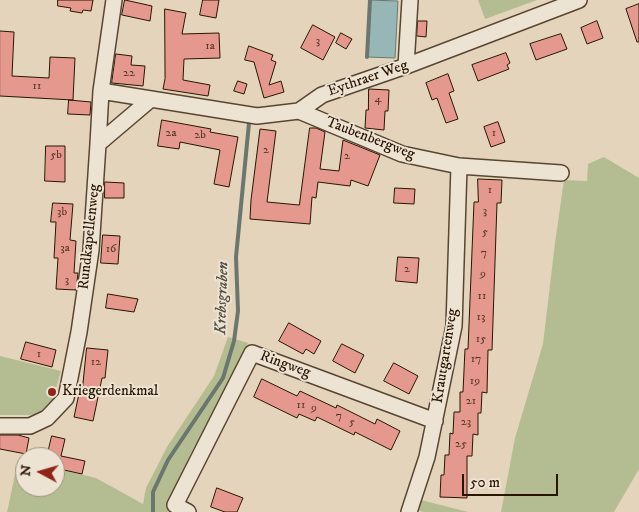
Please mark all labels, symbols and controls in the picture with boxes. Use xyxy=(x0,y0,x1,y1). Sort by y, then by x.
house number: 3 xyxy=(316,35,320,49)
house number: 1a xyxy=(205,40,215,54)
street label: Eythraer Weg xyxy=(326,57,410,101)
house number: 22 xyxy=(123,67,135,81)
house number: 11 xyxy=(33,80,41,94)
house number: 4 xyxy=(375,93,381,107)
street label: Taubenbergweg xyxy=(323,114,417,164)
house number: 2a xyxy=(166,127,176,141)
house number: 1 xyxy=(492,127,496,141)
house number: 2b xyxy=(194,129,206,143)
house number: 2 xyxy=(263,144,269,158)
house number: 5b xyxy=(50,149,62,163)
house number: 2 xyxy=(344,150,350,164)
street label: Rundkapellenweg xyxy=(76,183,104,291)
house number: 1 xyxy=(488,184,492,198)
house number: 3 xyxy=(483,205,487,219)
house number: 3b xyxy=(57,206,67,220)
house number: 5 xyxy=(482,226,488,240)
house number: 3a xyxy=(60,242,70,256)
house number: 16 xyxy=(106,243,116,257)
house number: 7 xyxy=(481,247,487,261)
water label: Krebsgraben xyxy=(212,261,234,335)
house number: 2 xyxy=(404,263,410,277)
house number: 9 xyxy=(480,268,486,282)
house number: 3 xyxy=(65,274,69,288)
house number: 11 xyxy=(478,290,486,304)
street label: Krautgartenweg xyxy=(430,307,462,405)
house number: 13 xyxy=(477,311,485,325)
house number: 15 xyxy=(476,333,486,347)
house number: 1 xyxy=(37,348,41,362)
street label: Ringweg xyxy=(257,348,313,382)
house number: 17 xyxy=(471,353,481,367)
house number: 12 xyxy=(91,356,101,370)
house number: 19 xyxy=(470,375,480,389)
place label: Kriegerdenkmal xyxy=(62,383,158,401)
marker: Kriegerdenkmal xyxy=(46,386,58,398)
house number: 21 xyxy=(466,395,476,409)
house number: 11 xyxy=(297,399,305,413)
house number: 9 xyxy=(311,402,317,416)
house number: 7 xyxy=(336,410,342,424)
house number: 5 xyxy=(349,416,355,430)
house number: 23 xyxy=(461,416,471,430)
house number: 25 xyxy=(455,438,467,452)
north arrow xyxy=(15,447,65,497)
text: N xyxy=(17,464,36,477)
scale bar xyxy=(464,464,560,496)
text: 50 m xyxy=(470,473,500,492)

